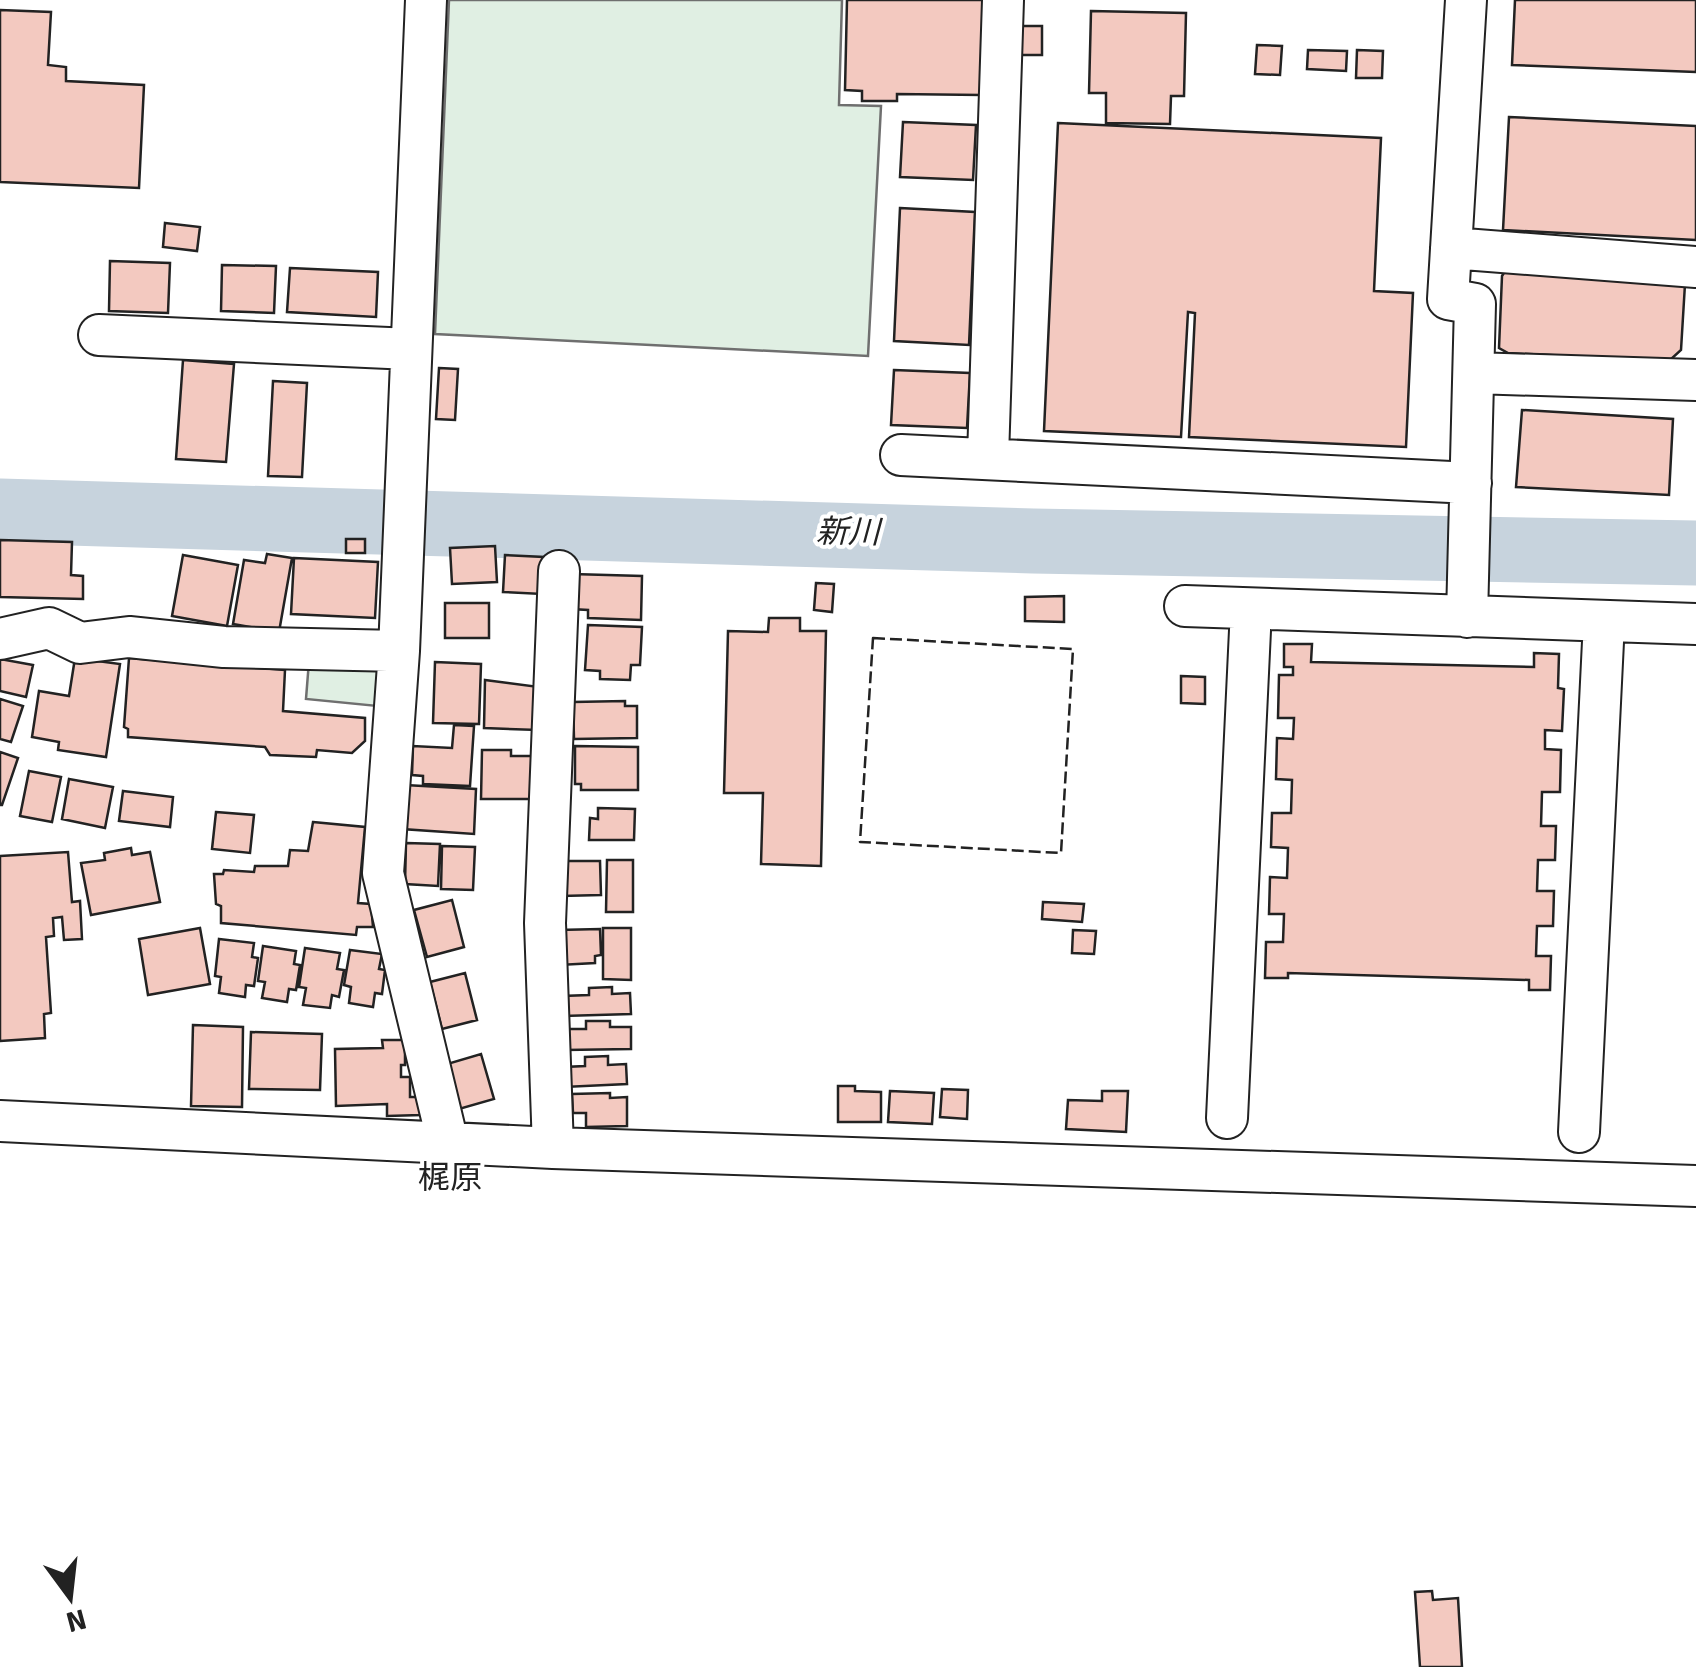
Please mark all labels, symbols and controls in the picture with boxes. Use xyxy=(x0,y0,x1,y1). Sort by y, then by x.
water label: 新川 xyxy=(816,512,883,552)
district label: 梶原 xyxy=(418,1158,482,1197)
north arrow xyxy=(20,1547,120,1647)
text: N xyxy=(62,1601,90,1639)

